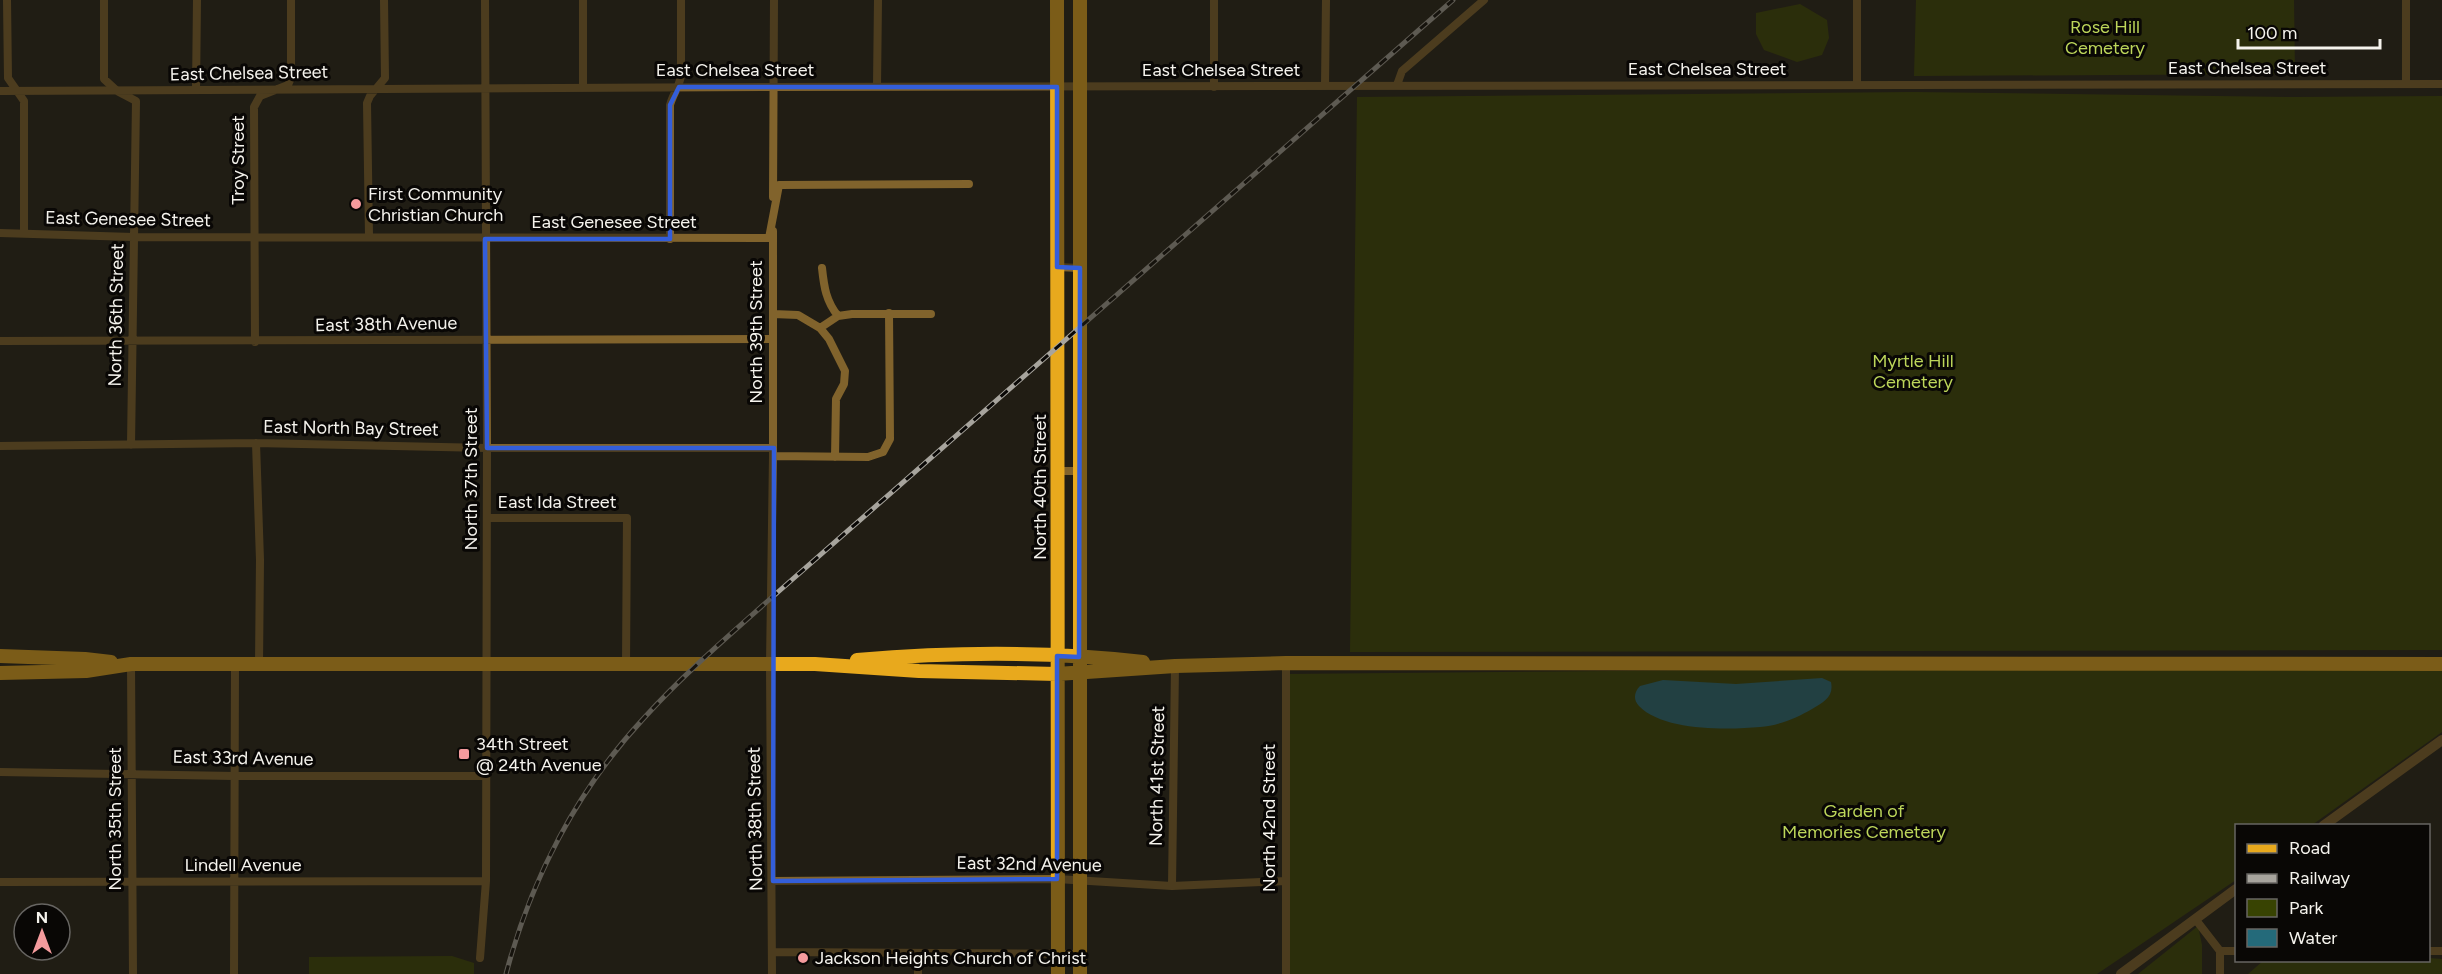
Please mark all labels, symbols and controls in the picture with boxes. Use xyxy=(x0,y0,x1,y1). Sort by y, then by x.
scale bar xyxy=(2238,12,2380,50)
park label: Rose Hill Cemetery xyxy=(2065,16,2146,59)
text: 100 m xyxy=(2247,22,2297,44)
street label: East Chelsea Street xyxy=(2168,57,2326,79)
street label: East Chelsea Street xyxy=(1628,58,1786,80)
street label: East Chelsea Street xyxy=(656,59,814,81)
street label: East Chelsea Street xyxy=(1142,59,1300,81)
street label: East Chelsea Street xyxy=(170,61,329,85)
street label: Troy Street xyxy=(227,115,249,205)
place label: First Community Christian Church xyxy=(368,183,503,226)
marker: First Community Christian Church xyxy=(349,197,363,211)
street label: East Genesee Street xyxy=(45,207,211,231)
street label: East Genesee Street xyxy=(531,211,697,233)
street label: North 36th Street xyxy=(104,243,128,387)
street label: North 39th Street xyxy=(745,260,767,404)
street label: East 38th Avenue xyxy=(315,312,458,336)
park label: Myrtle Hill Cemetery xyxy=(1872,350,1954,393)
street label: North 37th Street xyxy=(460,407,482,550)
street label: North 40th Street xyxy=(1029,414,1051,560)
street label: East North Bay Street xyxy=(263,415,439,441)
street label: East Ida Street xyxy=(498,491,617,513)
street label: North 41st Street xyxy=(1145,705,1169,846)
place label: 34th Street @ 24th Avenue xyxy=(476,733,602,776)
street label: North 42nd Street xyxy=(1258,744,1280,892)
street label: East 33rd Avenue xyxy=(172,746,314,770)
street label: North 38th Street xyxy=(743,746,767,891)
street label: North 35th Street xyxy=(104,747,126,891)
marker: 34th Street @ 24th Avenue xyxy=(457,747,471,761)
park label: Garden of Memories Cemetery xyxy=(1782,800,1946,843)
legend xyxy=(2235,824,2430,962)
text: Road xyxy=(2289,837,2330,859)
street label: East 32nd Avenue xyxy=(956,852,1102,876)
street label: Lindell Avenue xyxy=(184,854,302,876)
text: Railway xyxy=(2289,867,2351,889)
text: Park xyxy=(2289,897,2324,919)
north arrow xyxy=(12,902,72,962)
text: N xyxy=(36,908,48,927)
text: Water xyxy=(2289,927,2337,949)
place label: Jackson Heights Church of Christ xyxy=(815,947,1087,969)
marker: Jackson Heights Church of Christ xyxy=(796,951,810,965)

